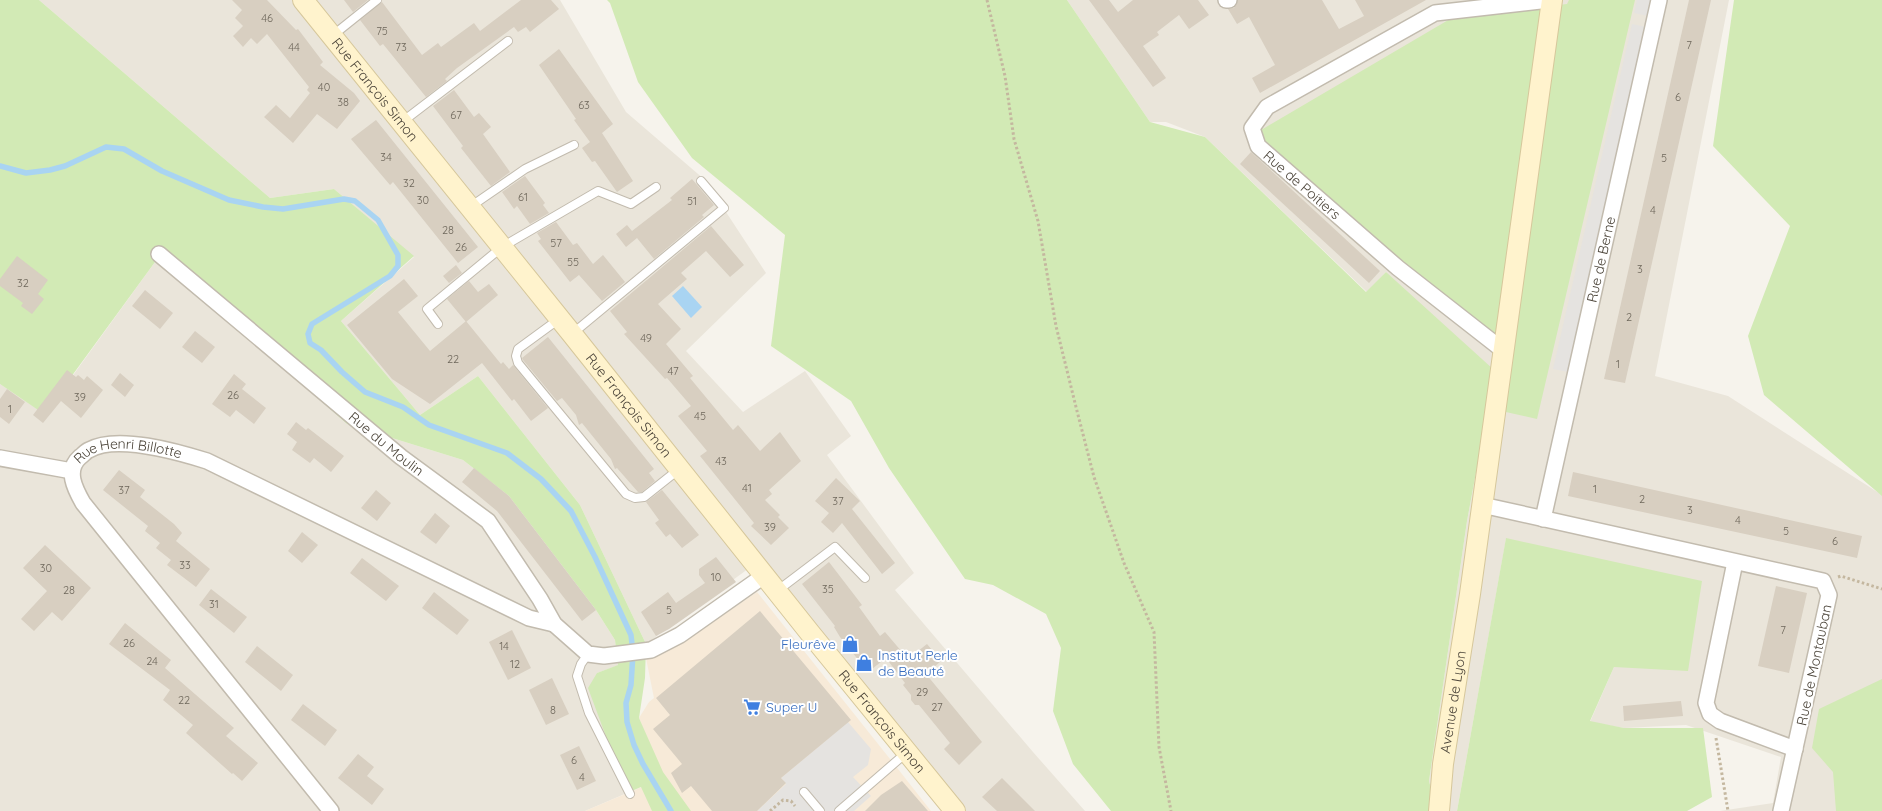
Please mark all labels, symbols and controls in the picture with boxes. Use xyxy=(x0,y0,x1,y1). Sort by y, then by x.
house number: 46 xyxy=(261,11,273,25)
house number: 75 xyxy=(376,24,388,38)
street label: Rue François Simon xyxy=(328,34,422,145)
house number: 7 xyxy=(1686,38,1692,52)
house number: 44 xyxy=(288,40,300,54)
house number: 73 xyxy=(395,40,407,54)
house number: 40 xyxy=(318,80,330,94)
house number: 6 xyxy=(1675,90,1681,104)
house number: 38 xyxy=(337,95,349,109)
house number: 63 xyxy=(578,98,590,112)
house number: 67 xyxy=(450,108,462,122)
street label: Rue de Poitiers xyxy=(1260,147,1344,223)
house number: 34 xyxy=(380,150,392,164)
house number: 5 xyxy=(1661,151,1667,165)
house number: 32 xyxy=(403,176,415,190)
house number: 61 xyxy=(518,190,528,204)
house number: 30 xyxy=(417,193,429,207)
house number: 51 xyxy=(687,194,697,208)
house number: 4 xyxy=(1650,203,1656,217)
street label: Rue de Berne xyxy=(1583,215,1619,304)
house number: 28 xyxy=(442,223,454,237)
house number: 57 xyxy=(550,236,562,250)
house number: 26 xyxy=(455,240,467,254)
house number: 55 xyxy=(567,255,579,269)
house number: 3 xyxy=(1637,262,1643,276)
house number: 32 xyxy=(17,276,29,290)
house number: 2 xyxy=(1626,310,1632,324)
house number: 49 xyxy=(640,331,652,345)
street label: Rue François Simon xyxy=(582,350,676,461)
house number: 22 xyxy=(447,352,459,366)
house number: 1 xyxy=(1616,357,1620,371)
house number: 47 xyxy=(667,364,679,378)
house number: 26 xyxy=(227,388,239,402)
house number: 39 xyxy=(74,390,86,404)
house number: 1 xyxy=(8,402,12,416)
street label: Rue du Moulin xyxy=(345,408,427,480)
house number: 45 xyxy=(694,409,706,423)
street label: Rue Henri Billotte xyxy=(70,435,184,468)
house number: 43 xyxy=(715,454,727,468)
house number: 41 xyxy=(742,481,752,495)
house number: 1 xyxy=(1593,482,1597,496)
house number: 37 xyxy=(118,483,130,497)
house number: 2 xyxy=(1639,492,1645,506)
house number: 37 xyxy=(832,494,844,508)
house number: 3 xyxy=(1687,503,1693,517)
house number: 4 xyxy=(1735,513,1741,527)
house number: 39 xyxy=(764,520,776,534)
house number: 5 xyxy=(1783,524,1789,538)
house number: 6 xyxy=(1832,534,1838,548)
house number: 33 xyxy=(179,558,191,572)
house number: 30 xyxy=(40,561,52,575)
house number: 10 xyxy=(711,570,721,584)
house number: 35 xyxy=(822,582,834,596)
house number: 28 xyxy=(63,583,75,597)
house number: 31 xyxy=(209,597,219,611)
house number: 5 xyxy=(666,603,672,617)
street label: Rue de Montauban xyxy=(1792,603,1836,727)
house number: 7 xyxy=(1780,623,1786,637)
shop icon: Fleurêve xyxy=(840,634,860,654)
place label: Fleurêve xyxy=(781,635,836,653)
house number: 26 xyxy=(123,636,135,650)
house number: 14 xyxy=(499,639,509,653)
place label: Institut Perle de Beauté xyxy=(878,646,958,680)
street label: Avenue de Lyon xyxy=(1436,649,1470,755)
shop icon: Institut Perle de Beauté xyxy=(854,653,874,673)
house number: 24 xyxy=(146,654,158,668)
house number: 12 xyxy=(510,657,520,671)
street label: Rue François Simon xyxy=(835,666,929,777)
house number: 29 xyxy=(916,685,928,699)
house number: 22 xyxy=(178,693,190,707)
supermarket icon: Super U xyxy=(742,697,762,717)
place label: Super U xyxy=(766,698,817,716)
house number: 27 xyxy=(931,700,943,714)
house number: 8 xyxy=(550,703,556,717)
house number: 6 xyxy=(571,753,577,767)
house number: 4 xyxy=(579,770,585,784)

